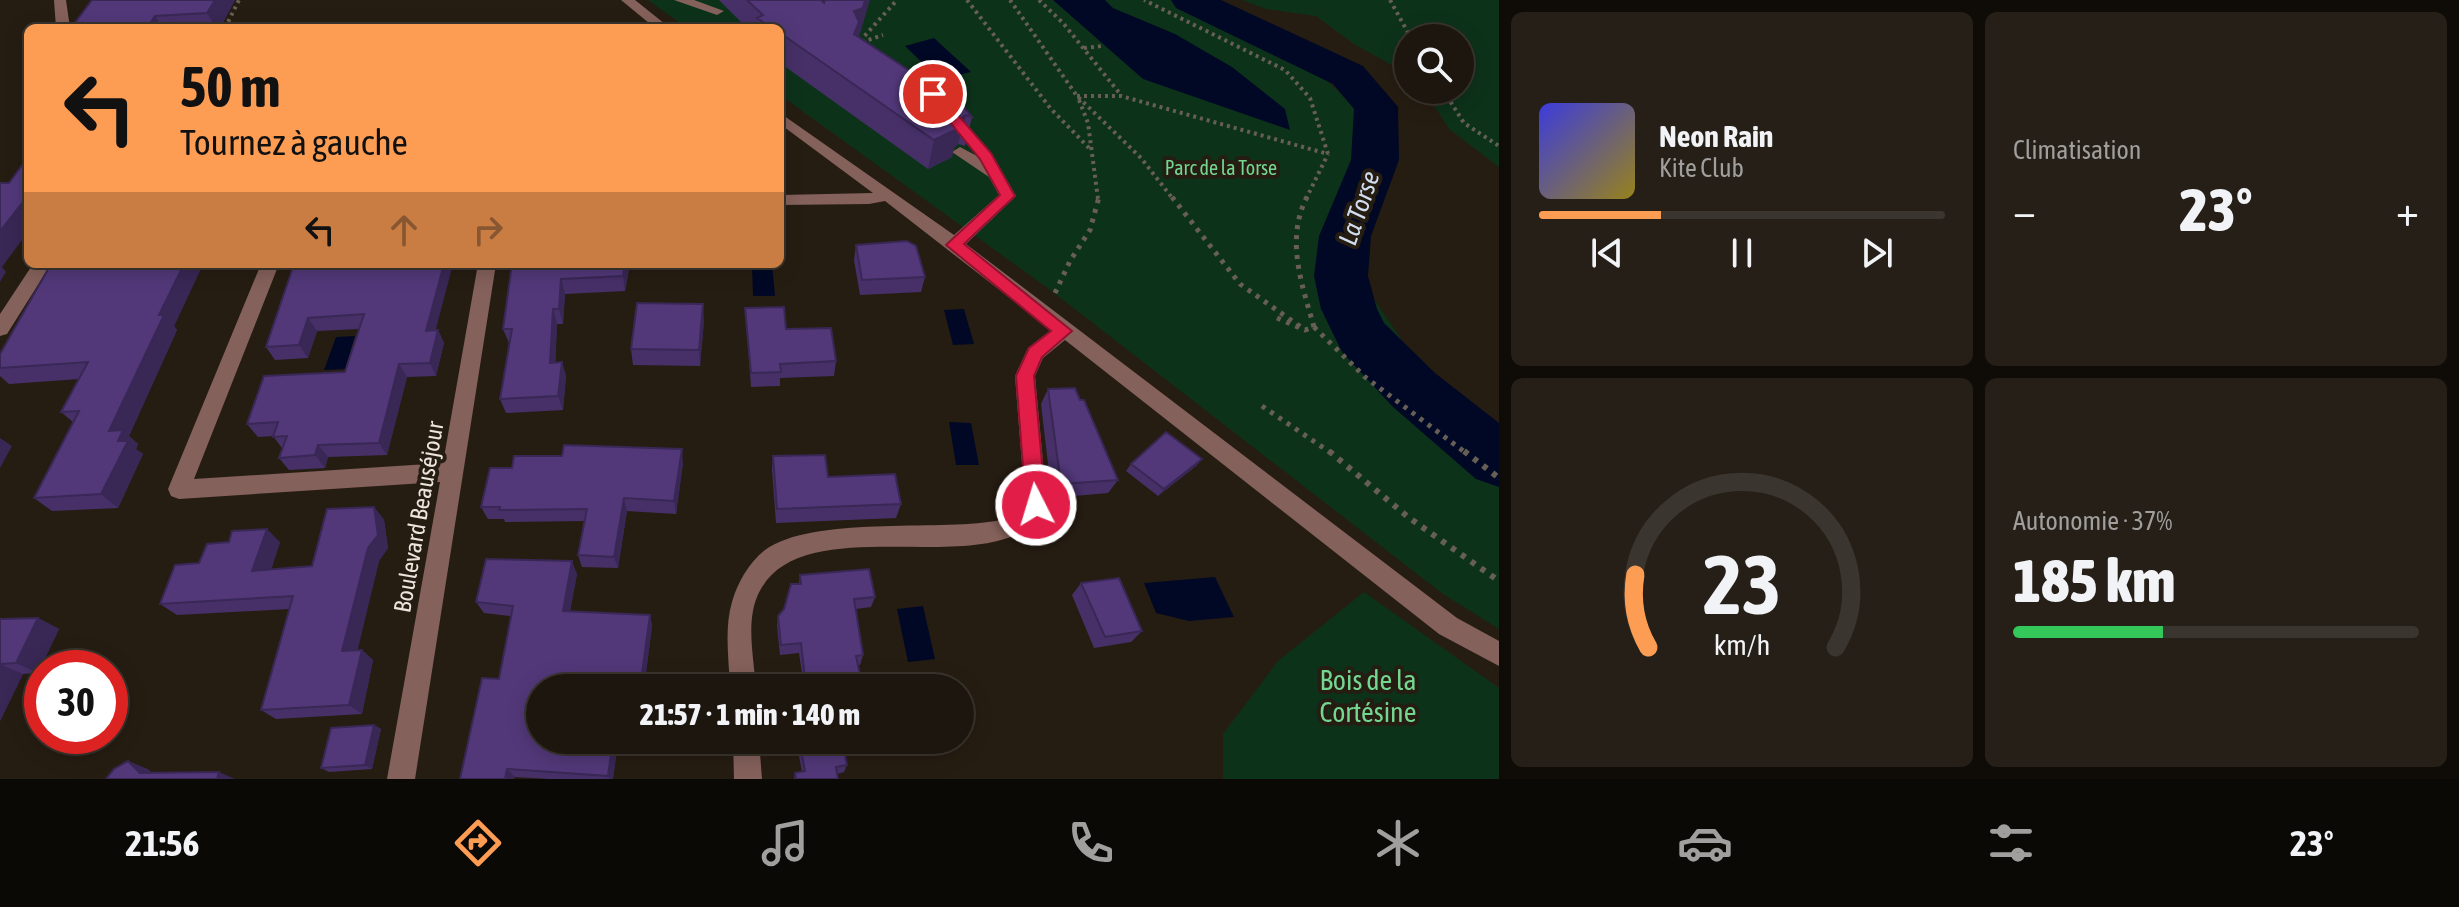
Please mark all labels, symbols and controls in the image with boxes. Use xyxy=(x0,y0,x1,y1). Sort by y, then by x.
map controls xyxy=(1394,24,1474,104)
button: search xyxy=(1394,24,1474,104)
text: 50 m xyxy=(180,55,281,119)
icon: left xyxy=(48,56,152,160)
pin xyxy=(899,60,967,128)
icon: arrive xyxy=(911,72,955,116)
text: Neon Rain xyxy=(1659,119,1773,153)
text: Tournez à gauche xyxy=(180,121,408,163)
text: Climatisation xyxy=(2013,135,2141,165)
text: Kite Club xyxy=(1659,153,1744,183)
park label: Parc de la Torse xyxy=(1165,156,1277,179)
water label: La Torse xyxy=(1332,167,1386,249)
text: 23° xyxy=(2180,175,2252,244)
text: − xyxy=(2013,185,2036,235)
text: + xyxy=(2396,185,2419,235)
icon: left xyxy=(298,208,342,252)
icon: ahead xyxy=(382,208,426,252)
icon: right xyxy=(466,208,510,252)
icon: previous xyxy=(1585,231,1629,275)
icon: pause xyxy=(1720,231,1764,275)
icon: next xyxy=(1855,231,1899,275)
street label: Boulevard Beauséjour xyxy=(388,418,449,615)
position arrow xyxy=(994,463,1078,547)
text: Autonomie · 37% xyxy=(2013,506,2172,536)
text: 23 xyxy=(1703,536,1781,632)
text: 185 km xyxy=(2013,546,2175,615)
text: km/h xyxy=(1714,628,1770,661)
speed limit sign: 30 xyxy=(24,650,128,754)
park label: Bois de la Cortésine xyxy=(1320,664,1416,728)
text: 21:57 · 1 min · 140 m xyxy=(640,697,860,731)
icon: directions xyxy=(450,815,506,871)
icon: music xyxy=(757,815,813,871)
icon: phone xyxy=(1063,815,1119,871)
icon: climate xyxy=(1370,815,1426,871)
icon: car xyxy=(1677,815,1733,871)
icon: filters xyxy=(1983,815,2039,871)
text: 21:56 xyxy=(125,822,199,864)
text: 23° xyxy=(2290,822,2334,864)

